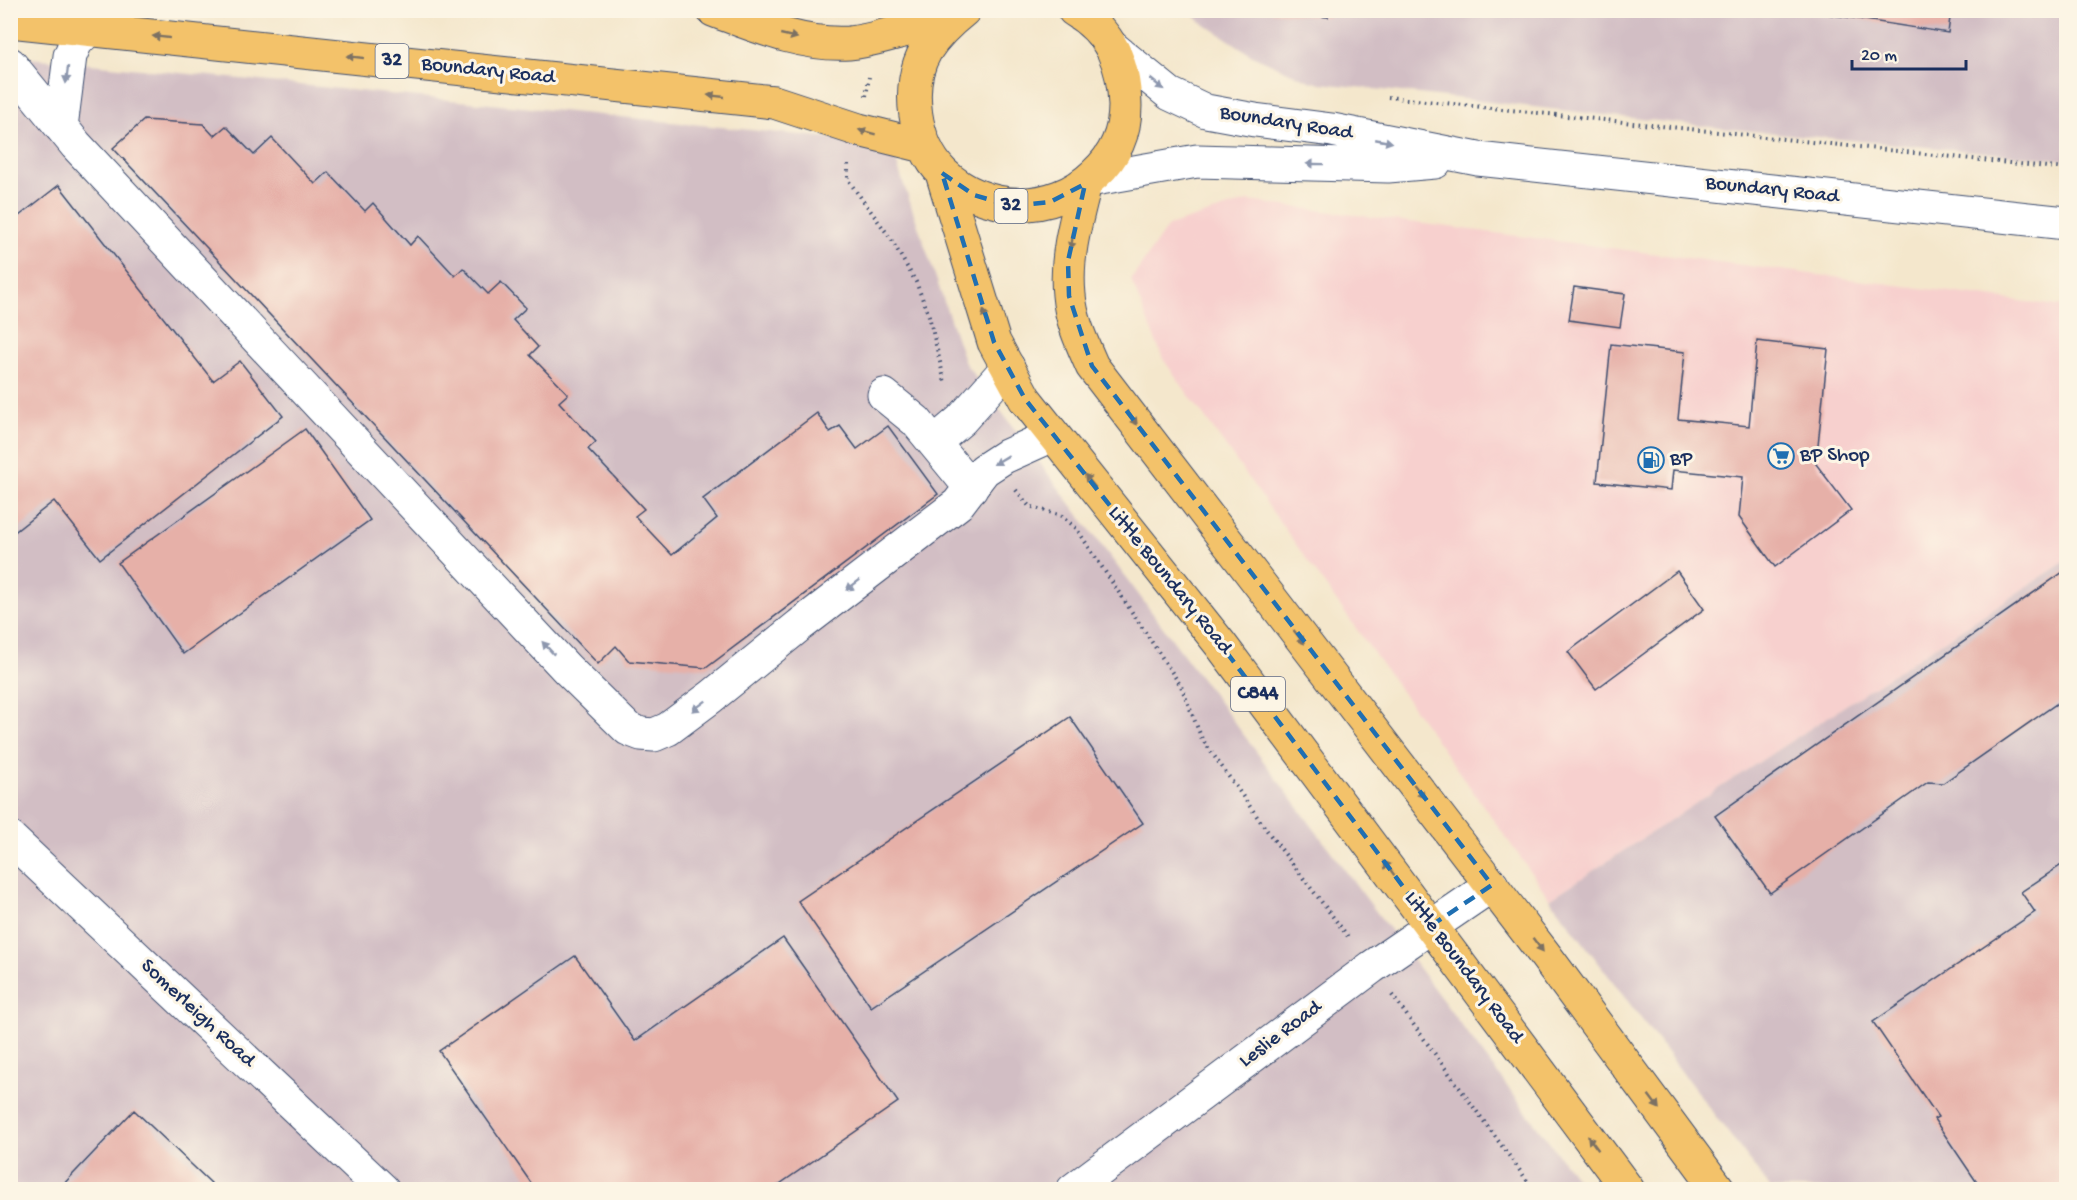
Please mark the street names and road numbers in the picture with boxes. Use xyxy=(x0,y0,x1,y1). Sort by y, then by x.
road number: 32 xyxy=(376,44,408,78)
street label: Boundary Road xyxy=(419,52,558,92)
street label: Boundary Road xyxy=(1217,101,1356,147)
street label: Boundary Road xyxy=(1703,171,1842,211)
road number: 32 xyxy=(994,189,1028,223)
street label: Little Boundary Road xyxy=(1101,502,1238,662)
road number: C844 xyxy=(1231,677,1285,711)
street label: Little Boundary Road xyxy=(1398,887,1529,1050)
street label: Somerleigh Road xyxy=(134,954,261,1075)
street label: Leslie Road xyxy=(1235,995,1329,1074)

